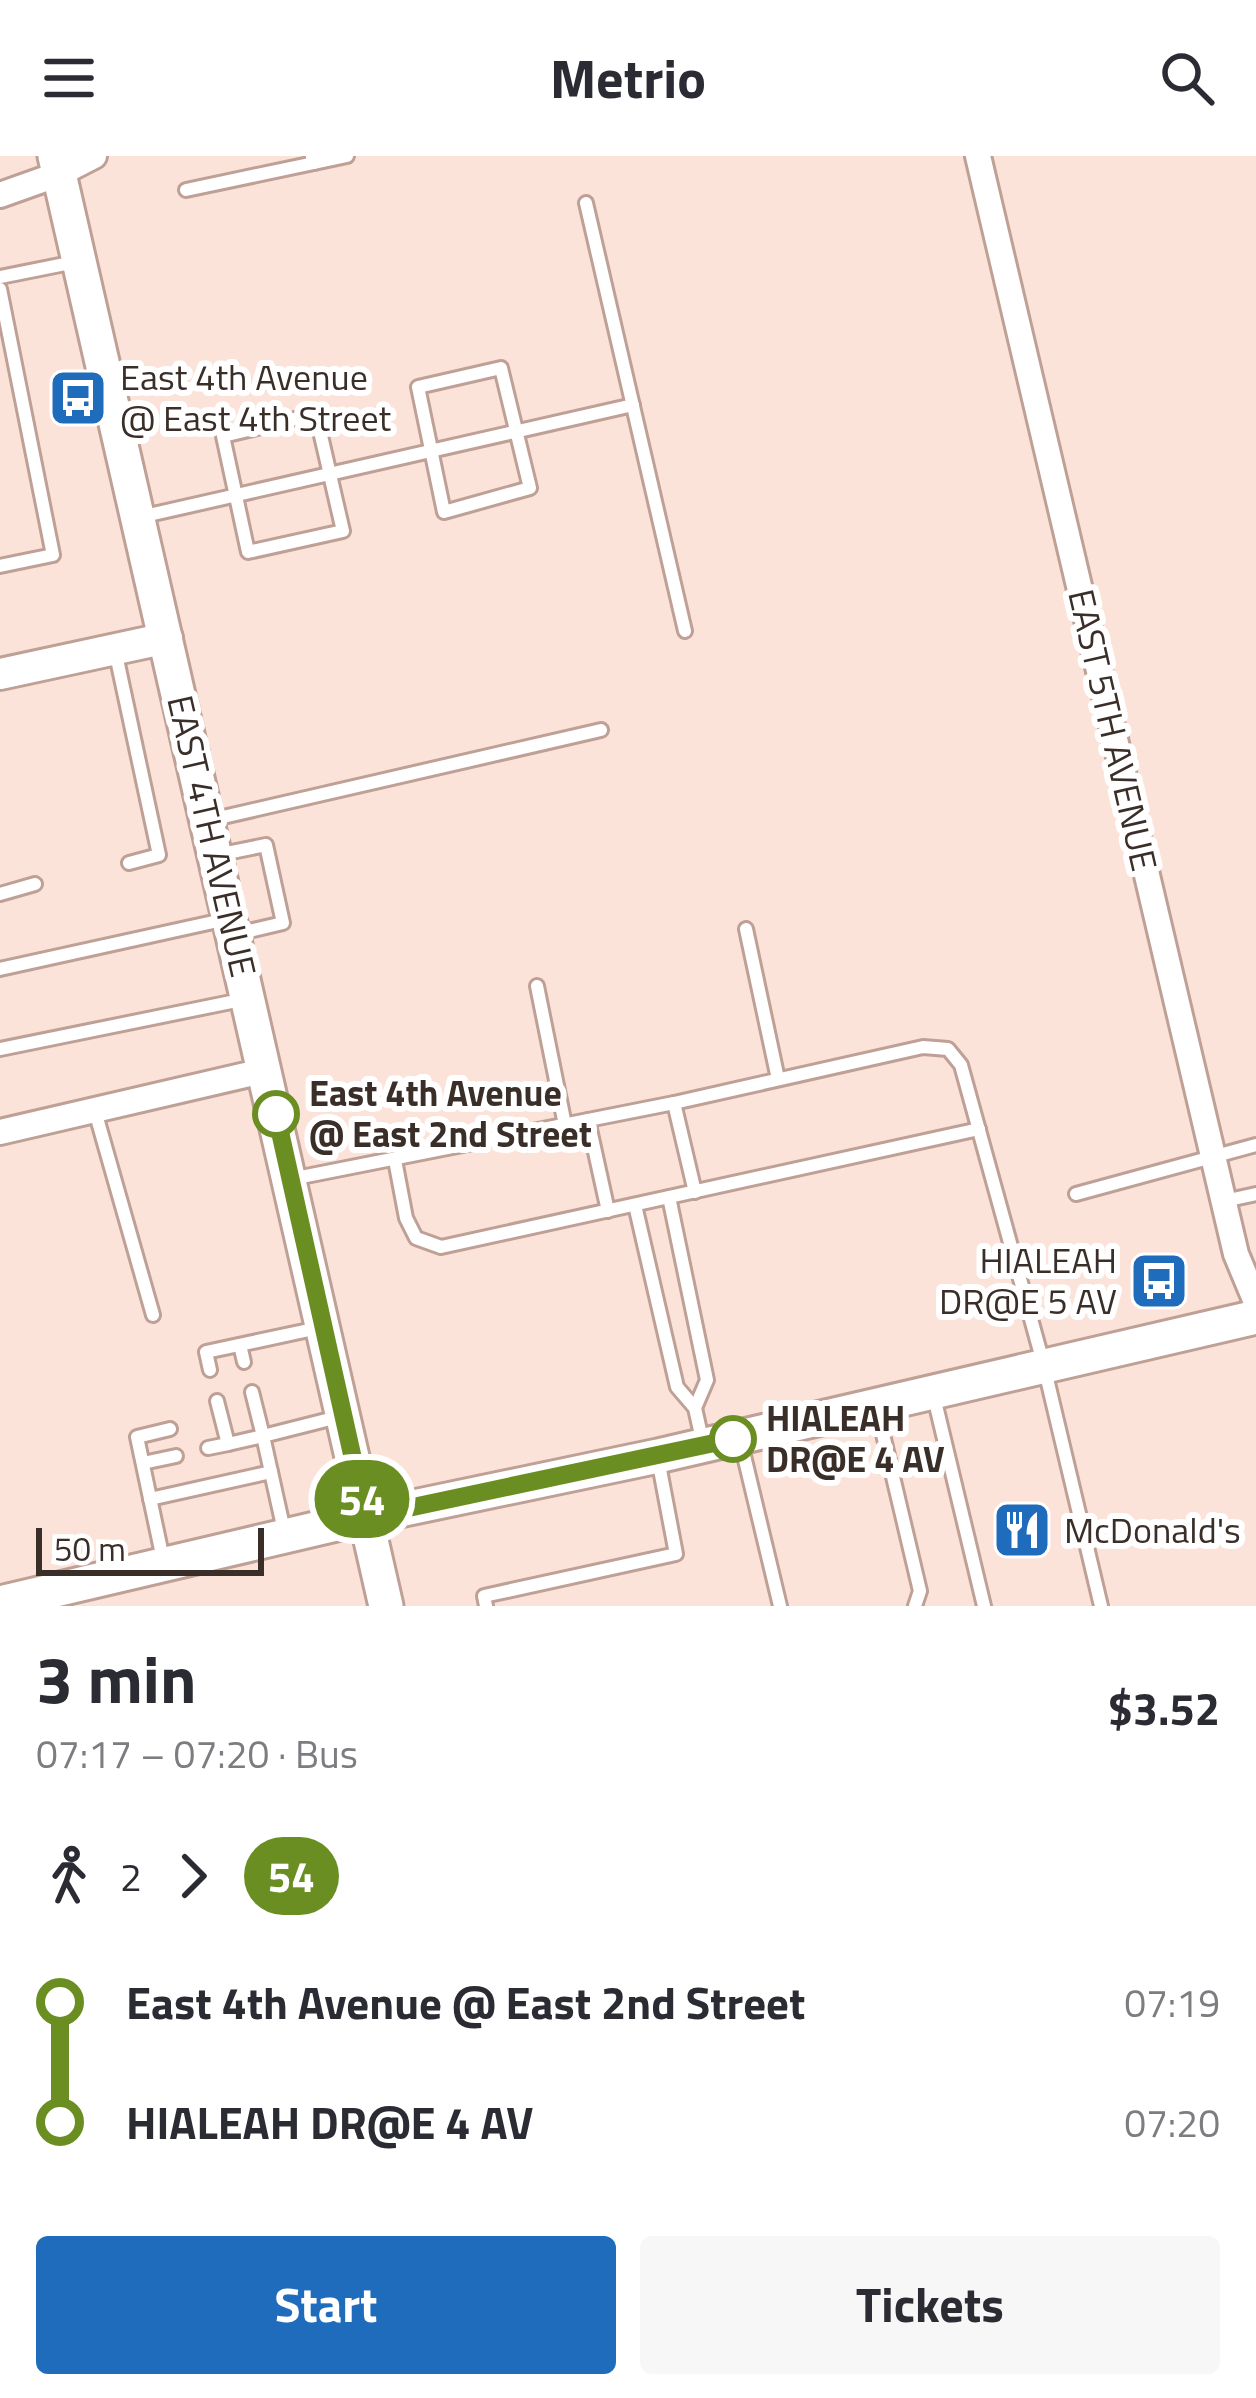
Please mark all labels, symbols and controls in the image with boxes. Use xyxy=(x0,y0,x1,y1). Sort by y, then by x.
text: Metrio xyxy=(550,37,706,119)
icon: menu xyxy=(36,45,102,111)
icon: search xyxy=(1154,45,1220,111)
place label: East 4th Avenue @ East 4th Street xyxy=(120,349,392,445)
bus stop icon: East 4th Avenue @ East 4th Street xyxy=(47,367,109,429)
street label: EAST 5TH AVENUE xyxy=(1054,584,1173,876)
street label: EAST 4TH AVENUE xyxy=(153,690,272,982)
place label: East 4th Avenue @ East 2nd Street xyxy=(309,1065,592,1161)
marker: East 4th Avenue @ East 2nd Street xyxy=(254,1092,298,1136)
place label: HIALEAH DR@E 5 AV xyxy=(939,1232,1117,1328)
bus stop icon: HIALEAH DR@E 5 AV xyxy=(1128,1250,1190,1312)
place label: HIALEAH DR@E 4 AV xyxy=(766,1390,945,1486)
marker: HIALEAH DR@E 4 AV xyxy=(711,1417,755,1461)
line badge: 54 xyxy=(308,1460,416,1538)
text: 54 xyxy=(338,1467,386,1531)
restaurant icon: McDonald's xyxy=(991,1499,1053,1561)
place label: McDonald's xyxy=(1064,1502,1241,1557)
scale bar xyxy=(36,1522,264,1575)
text: 50 m xyxy=(54,1524,126,1574)
text: 3 min xyxy=(36,1628,196,1729)
text: $3.52 xyxy=(1108,1674,1220,1742)
text: 07:17 – 07:20 · Bus xyxy=(36,1724,358,1783)
icon: walk xyxy=(36,1843,102,1909)
icon: forward xyxy=(160,1843,226,1909)
text: 54 xyxy=(268,1844,315,1908)
text: 2 xyxy=(120,1847,142,1906)
text: East 4th Avenue @ East 2nd Street xyxy=(126,1968,805,2036)
text: 07:19 xyxy=(1124,1973,1220,2032)
text: HIALEAH DR@E 4 AV xyxy=(126,2088,533,2156)
text: 07:20 xyxy=(1124,2093,1220,2152)
button: Start xyxy=(36,2236,616,2374)
button: Tickets xyxy=(640,2236,1220,2374)

